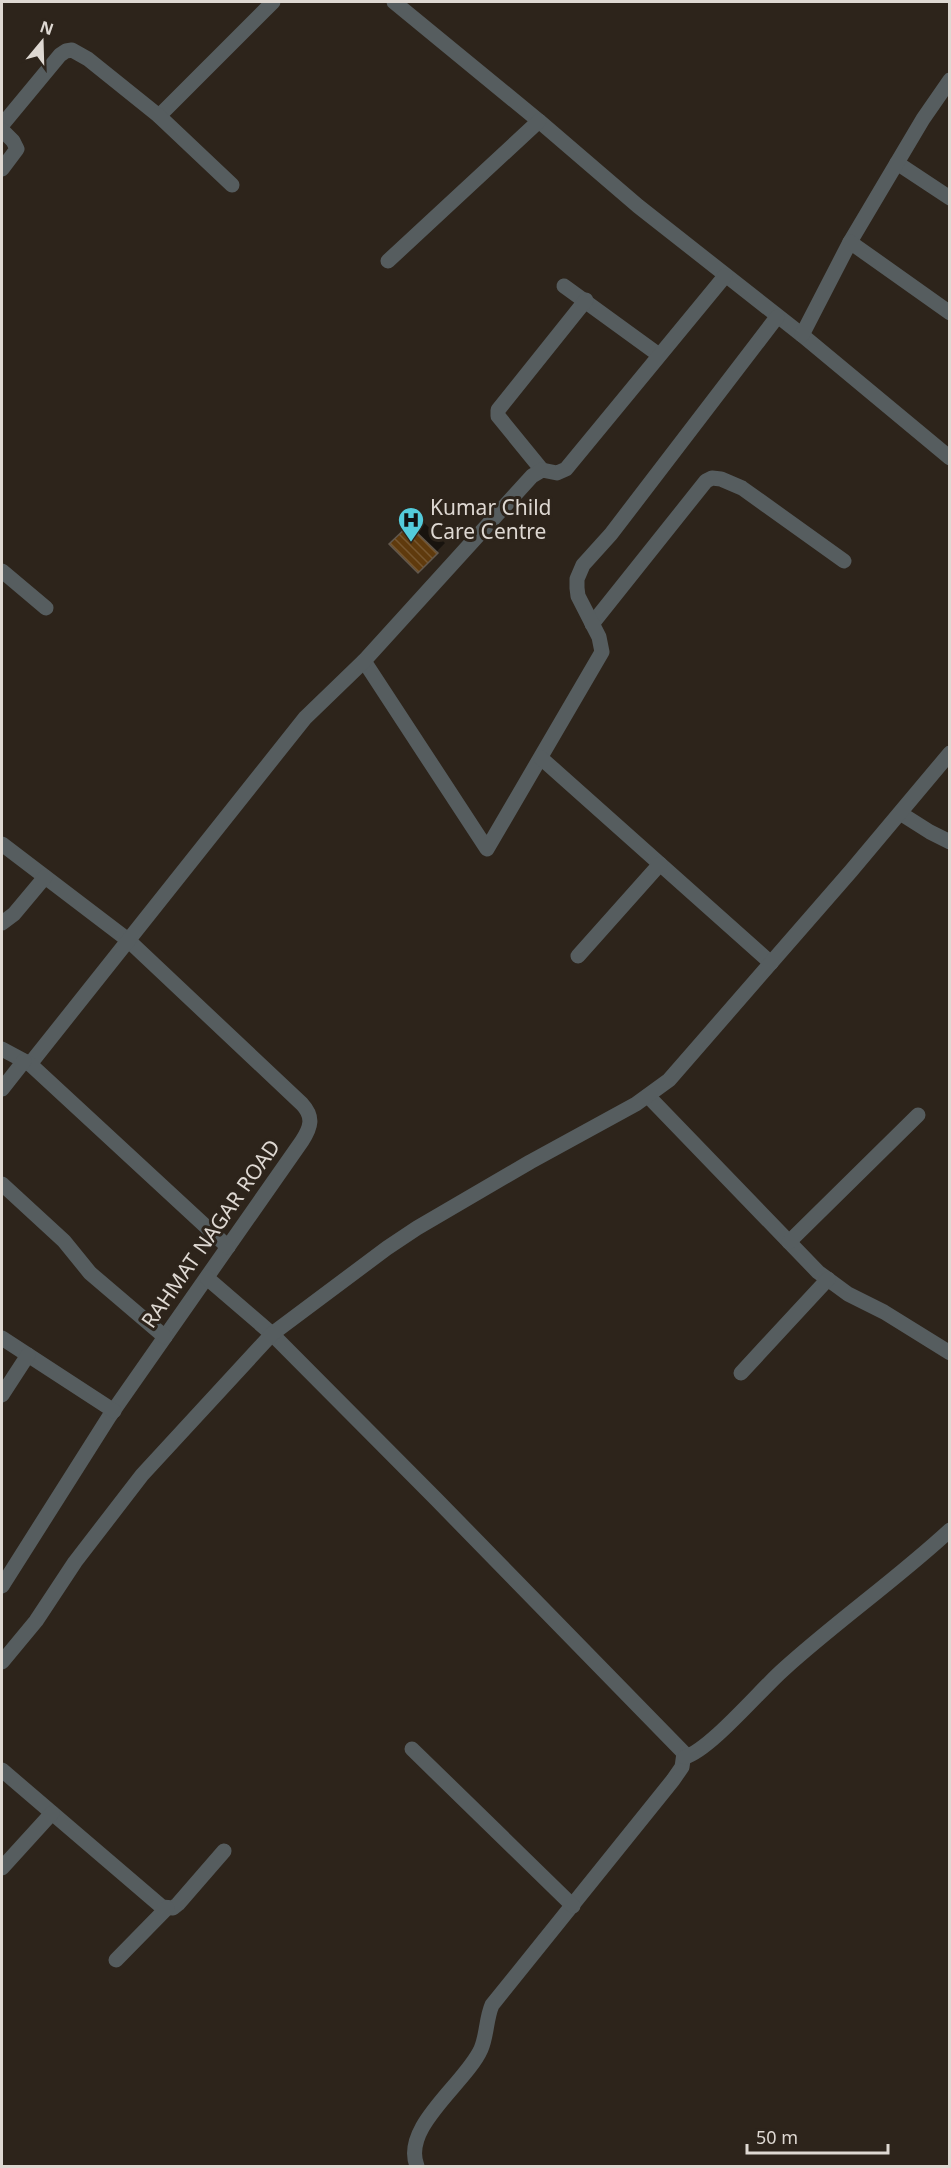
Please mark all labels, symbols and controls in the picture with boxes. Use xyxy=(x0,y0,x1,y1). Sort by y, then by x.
north arrow xyxy=(12,12,72,72)
text: N xyxy=(37,15,57,40)
place label: Kumar Child Care Centre xyxy=(430,493,552,545)
hospital icon: Kumar Child Care Centre xyxy=(396,505,426,543)
street label: RAHMAT NAGAR ROAD xyxy=(134,1134,286,1333)
scale bar xyxy=(747,2117,888,2155)
text: 50 m xyxy=(756,2125,798,2149)

